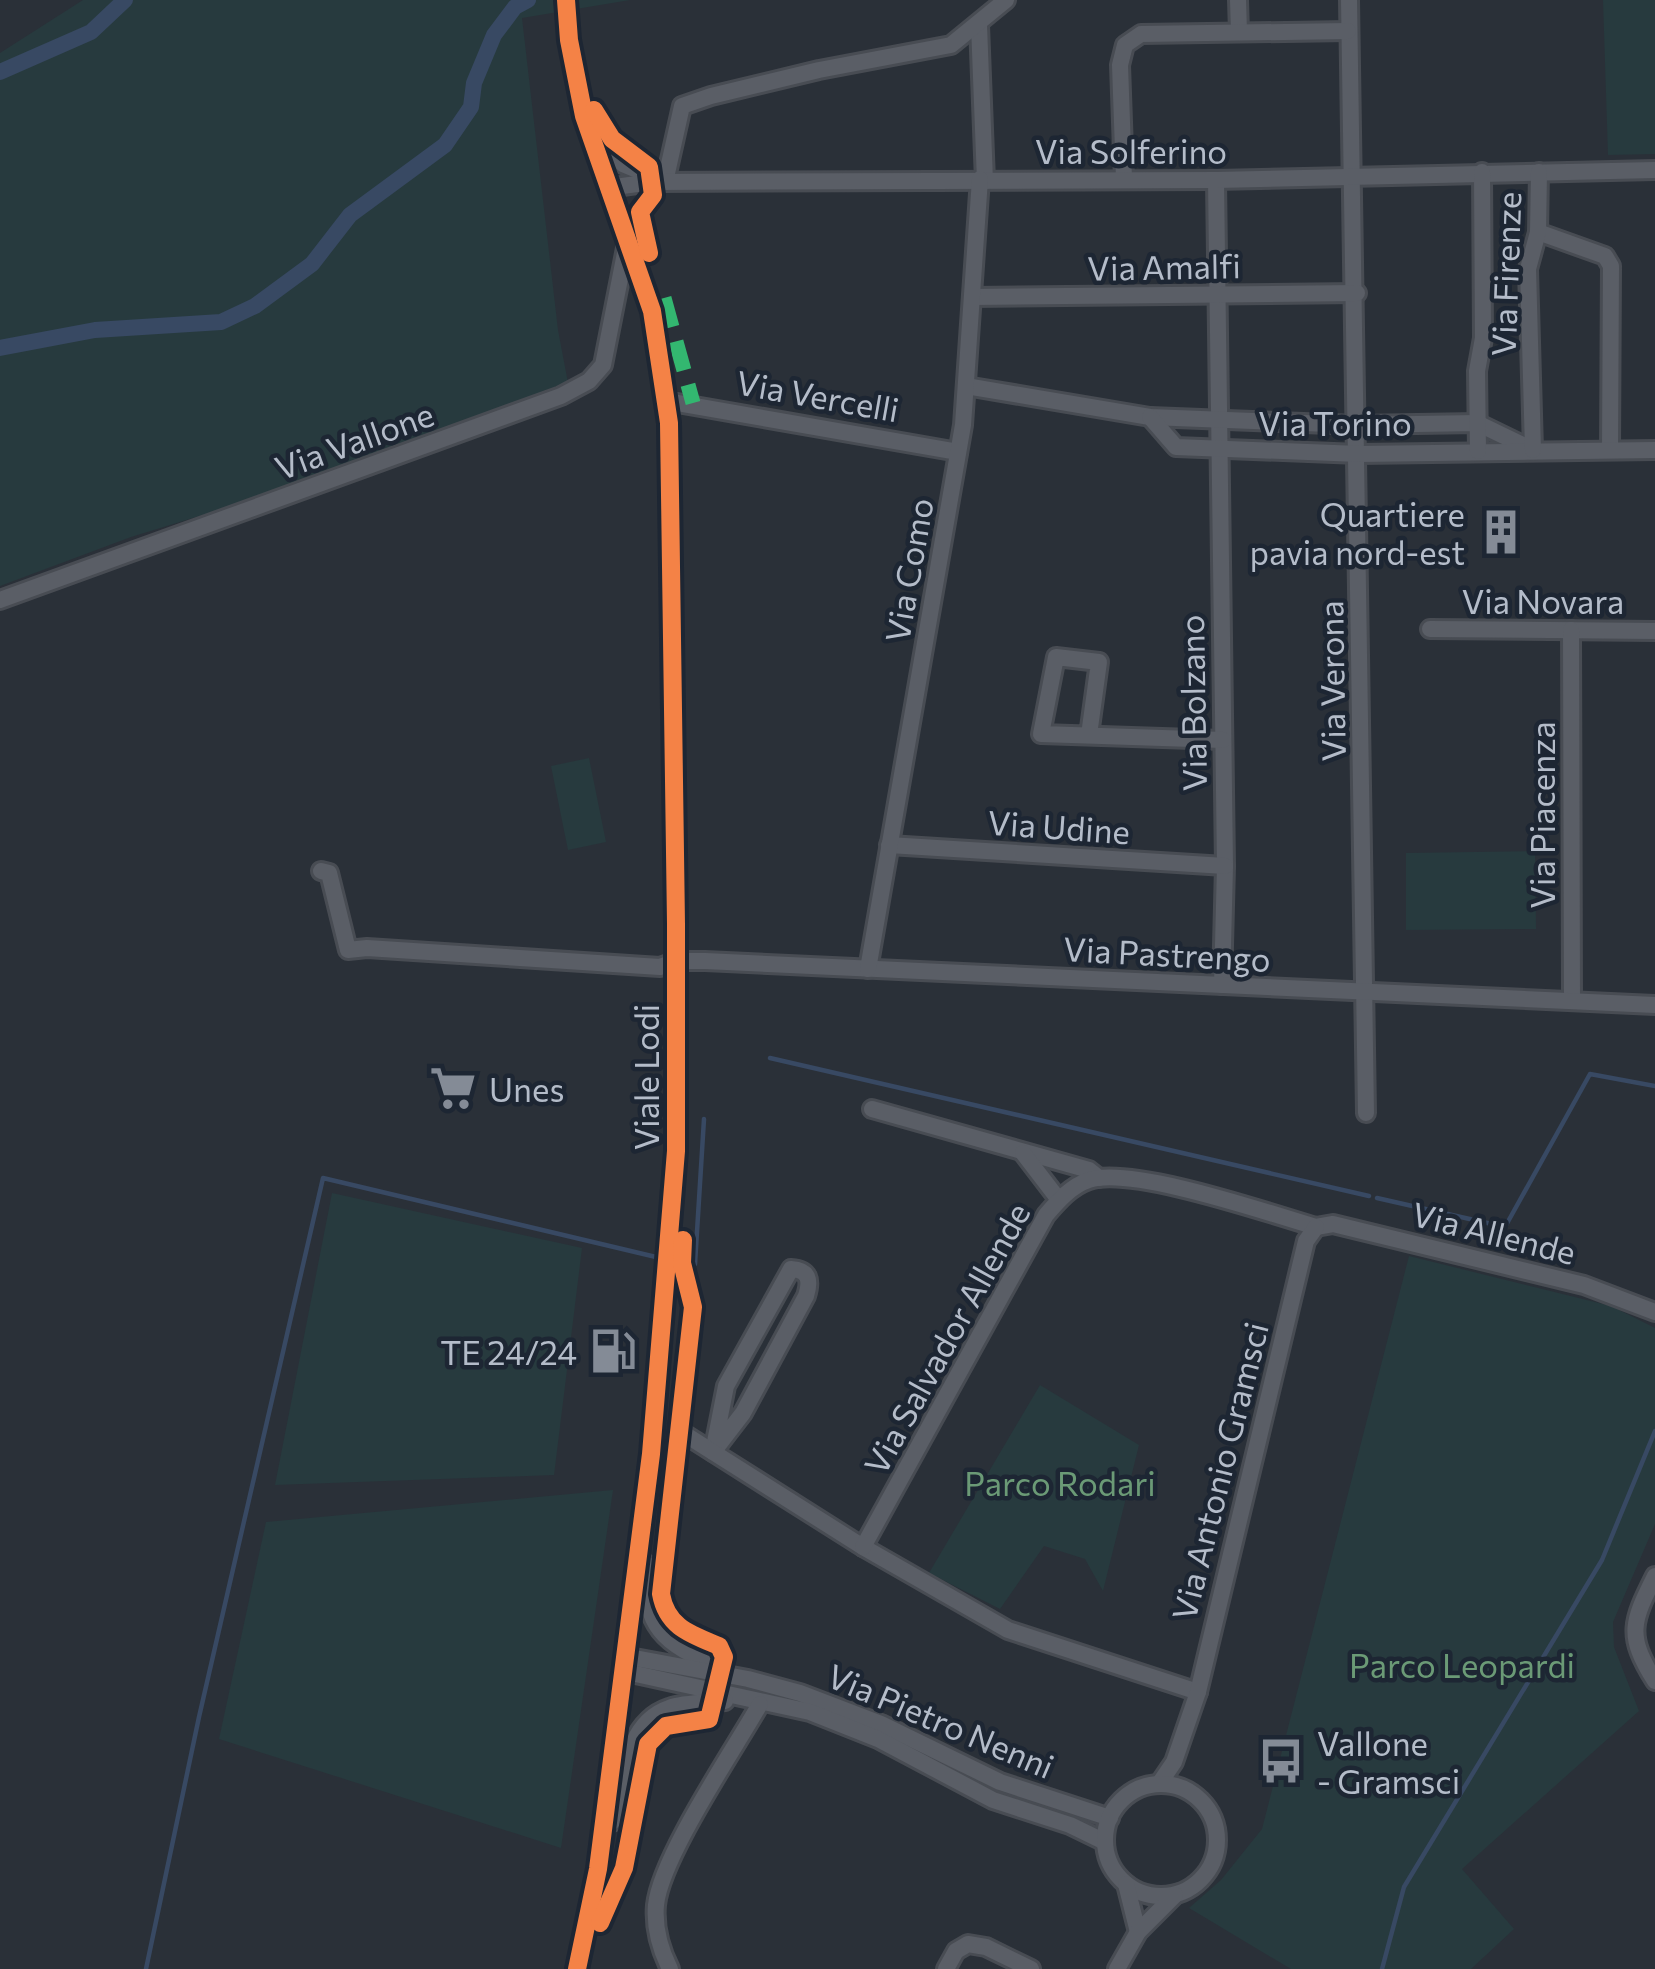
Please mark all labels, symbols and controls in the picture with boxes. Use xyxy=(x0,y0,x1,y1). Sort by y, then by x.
street label: Via Solferino xyxy=(1035,130,1227,171)
street label: Via Firenze xyxy=(1482,191,1528,357)
street label: Via Amalfi xyxy=(1087,244,1241,288)
street label: Via Vercelli xyxy=(734,361,902,429)
street label: Via Vallone xyxy=(269,392,439,488)
street label: Via Torino xyxy=(1258,402,1412,443)
place label: Quartiere pavia nord-est xyxy=(1250,493,1465,572)
street label: Via Como xyxy=(875,495,941,645)
building icon: Quartiere pavia nord-est xyxy=(1476,507,1526,557)
street label: Via Novara xyxy=(1462,580,1624,621)
street label: Via Verona xyxy=(1309,600,1353,762)
street label: Via Bolzano xyxy=(1170,614,1214,792)
street label: Via Piacenza xyxy=(1521,721,1562,909)
street label: Via Udine xyxy=(986,801,1132,851)
street label: Via Pastrengo xyxy=(1062,927,1272,979)
street label: Viale Lodi xyxy=(625,1004,666,1150)
supermarket icon: Unes xyxy=(428,1063,478,1113)
place label: Unes xyxy=(489,1068,564,1109)
street label: Via Allende xyxy=(1408,1192,1580,1272)
street label: Via Salvador Allende xyxy=(854,1195,1038,1481)
street label: Via Antonio Gramsci xyxy=(1162,1318,1276,1624)
fuel station icon: TE 24/24 xyxy=(588,1326,638,1376)
place label: TE 24/24 xyxy=(440,1331,577,1372)
park label: Parco Rodari xyxy=(964,1462,1156,1503)
park label: Parco Leopardi xyxy=(1349,1644,1575,1685)
street label: Via Pietro Nenni xyxy=(822,1654,1060,1786)
place label: Vallone - Gramsci xyxy=(1317,1722,1460,1801)
bus stop icon: Vallone - Gramsci xyxy=(1256,1736,1306,1786)

